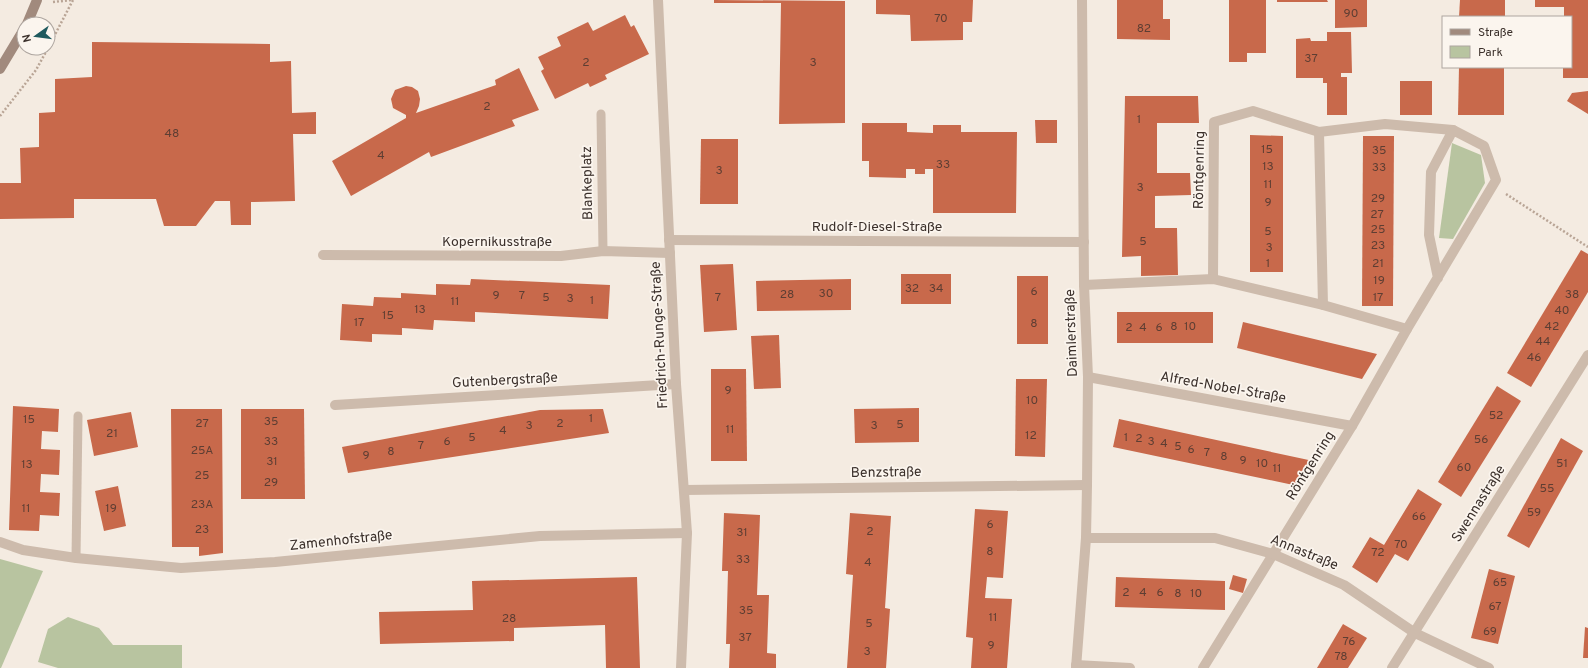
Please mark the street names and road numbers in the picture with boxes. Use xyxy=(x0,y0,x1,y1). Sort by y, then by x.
street label: Röntgenring xyxy=(1191,131,1209,209)
street label: Blankeplatz xyxy=(579,146,597,220)
street label: Rudolf-Diesel-Straße xyxy=(812,219,942,236)
street label: Kopernikusstraße xyxy=(442,234,552,251)
street label: Friedrich-Runge-Straße xyxy=(648,261,672,409)
street label: Daimlerstraße xyxy=(1062,289,1082,377)
street label: Alfred-Nobel-Straße xyxy=(1159,369,1287,407)
street label: Gutenbergstraße xyxy=(452,370,558,392)
street label: Röntgenring xyxy=(1283,428,1339,504)
street label: Swennastraße xyxy=(1449,462,1509,546)
street label: Benzstraße xyxy=(850,464,922,482)
street label: Zamenhofstraße xyxy=(289,527,393,555)
street label: Annastraße xyxy=(1268,532,1340,574)

